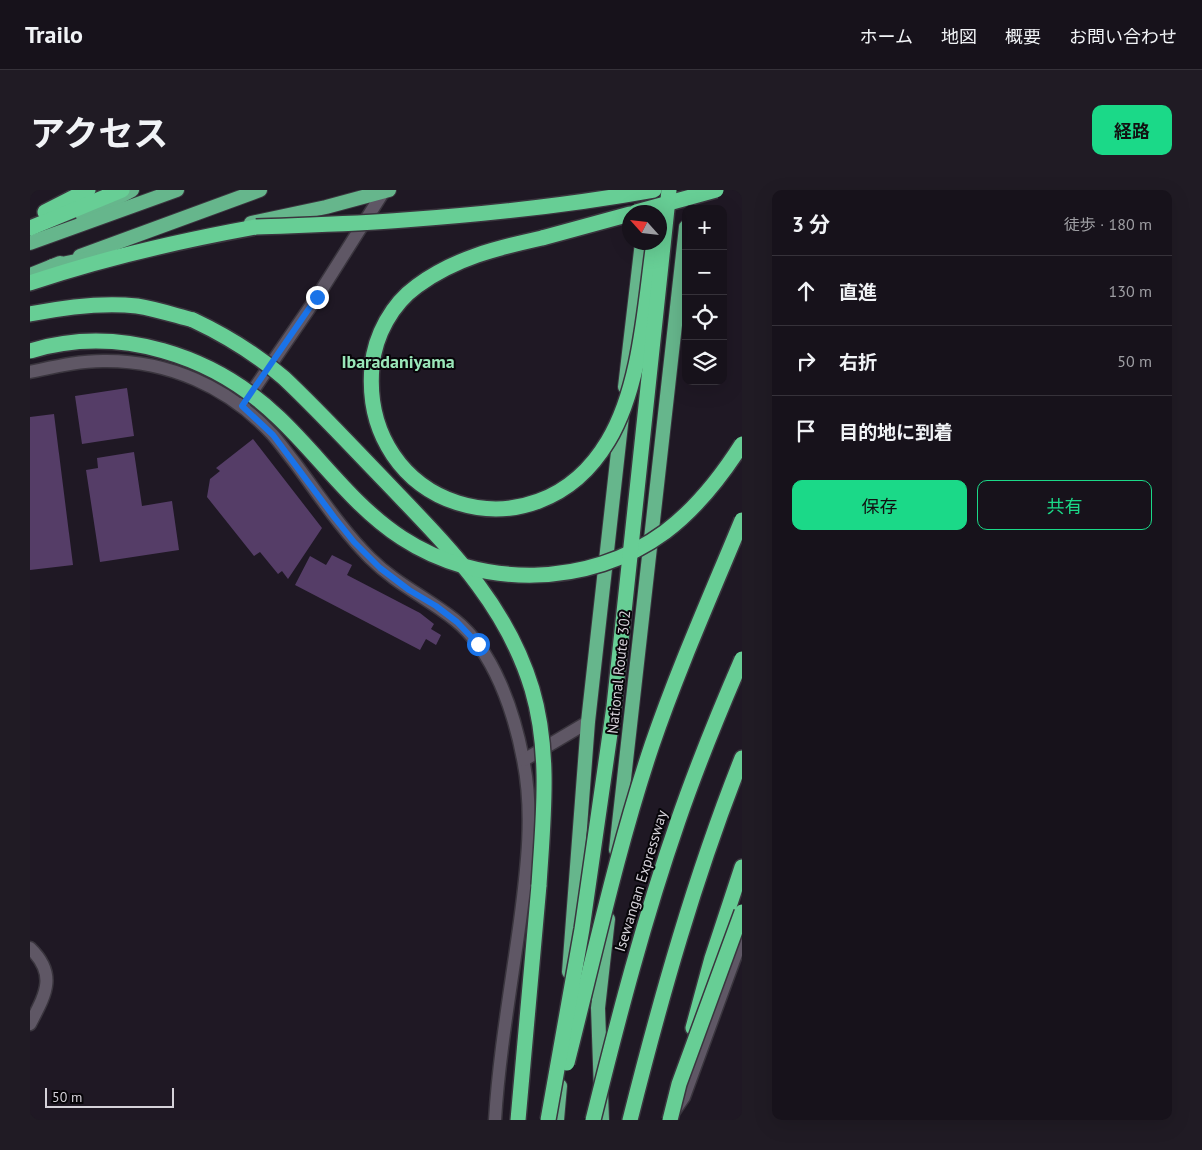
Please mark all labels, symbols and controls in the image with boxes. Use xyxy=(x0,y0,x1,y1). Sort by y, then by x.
text: Trailo xyxy=(25,19,83,50)
text: ホーム xyxy=(860,25,913,48)
text: 地図 xyxy=(941,25,977,48)
text: 概要 xyxy=(1005,25,1041,48)
text: お問い合わせ xyxy=(1069,25,1177,48)
button: 経路 xyxy=(1092,105,1172,155)
text: アクセス xyxy=(30,110,168,156)
north arrow xyxy=(622,205,667,250)
map controls xyxy=(682,205,727,385)
button: + xyxy=(682,205,727,250)
text: 3 分 xyxy=(792,211,830,238)
text: 徒歩 · 180 m xyxy=(1064,214,1152,234)
button: − xyxy=(682,250,727,295)
icon: ahead xyxy=(792,277,820,305)
text: 直進 xyxy=(839,280,877,304)
text: 130 m xyxy=(1109,281,1152,301)
route end xyxy=(306,286,329,309)
button: locate xyxy=(682,295,727,340)
button: layers xyxy=(682,340,727,385)
icon: right xyxy=(792,347,820,375)
district label: Ibaradaniyama xyxy=(341,350,455,373)
text: 右折 xyxy=(839,350,877,374)
text: 50 m xyxy=(1117,351,1152,371)
icon: arrive xyxy=(792,417,820,445)
text: 目的地に到着 xyxy=(839,420,953,444)
button: 保存 xyxy=(792,480,967,530)
button: 共有 xyxy=(977,480,1152,530)
street label: National Route 302 xyxy=(603,609,634,735)
route start xyxy=(467,633,490,656)
street label: Isewangan Expressway xyxy=(610,808,671,954)
scale bar xyxy=(45,1085,174,1108)
text: 50 m xyxy=(52,1088,82,1106)

